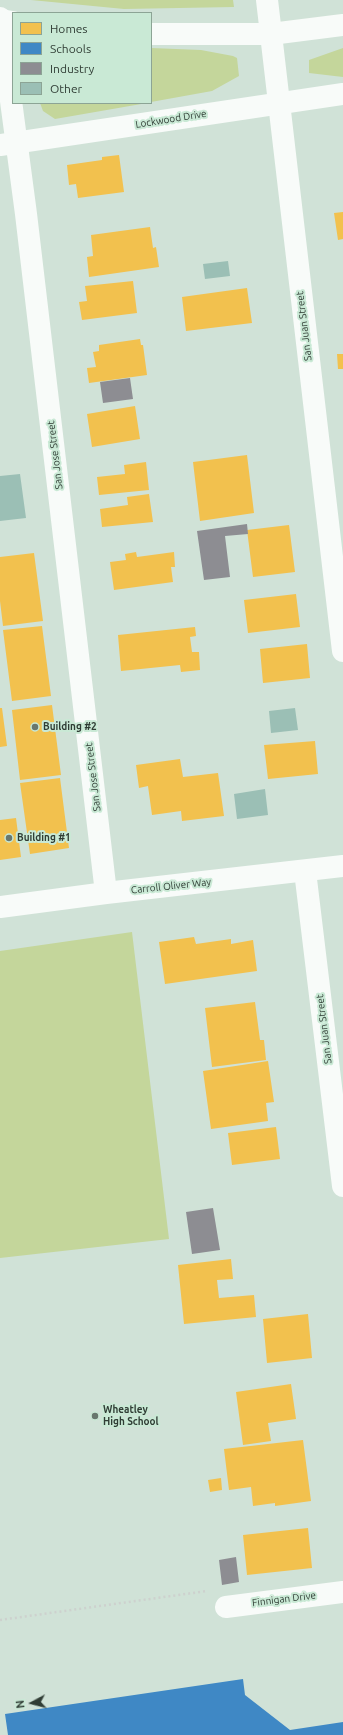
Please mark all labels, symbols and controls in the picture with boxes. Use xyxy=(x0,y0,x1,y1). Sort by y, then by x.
legend xyxy=(12,12,152,104)
text: Homes xyxy=(50,22,88,35)
text: Schools xyxy=(50,42,91,55)
text: Industry xyxy=(50,62,94,75)
text: Other xyxy=(50,82,82,95)
street label: Lockwood Drive xyxy=(135,107,207,131)
street label: San Juan Street xyxy=(294,290,314,362)
street label: San Jose Street xyxy=(45,420,65,490)
place label: Building #2 xyxy=(43,721,97,733)
marker: Building #2 xyxy=(30,722,40,732)
street label: San Jose Street xyxy=(83,742,103,812)
place label: Building #1 xyxy=(17,832,71,844)
marker: Building #1 xyxy=(4,833,14,843)
street label: Carroll Oliver Way xyxy=(130,876,212,896)
street label: San Juan Street xyxy=(314,993,334,1065)
place label: Wheatley High School xyxy=(103,1404,159,1428)
marker: Wheatley High School xyxy=(90,1411,100,1421)
street label: Finnigan Drive xyxy=(251,1589,317,1609)
north arrow xyxy=(12,1683,52,1723)
text: N xyxy=(14,1700,27,1709)

